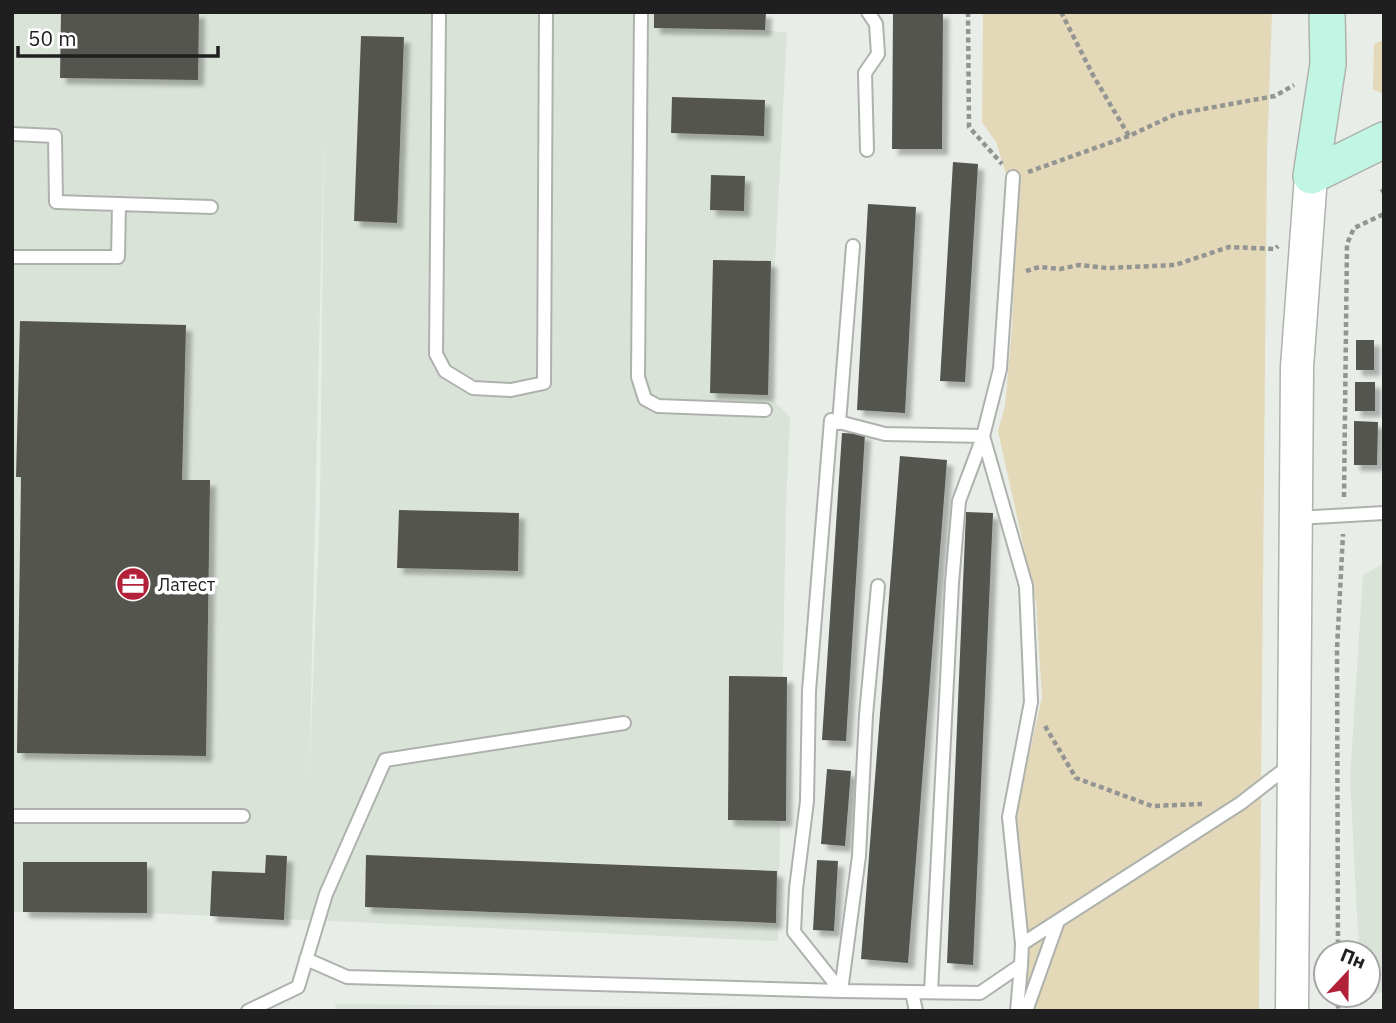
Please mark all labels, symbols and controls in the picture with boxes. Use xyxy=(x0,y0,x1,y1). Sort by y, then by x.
scale bar xyxy=(18,14,217,58)
text: 50 m xyxy=(28,24,77,52)
office icon: Латест xyxy=(114,565,152,603)
place label: Латест xyxy=(158,573,216,596)
north arrow xyxy=(1312,939,1382,1009)
text: Пн xyxy=(1337,942,1370,974)

